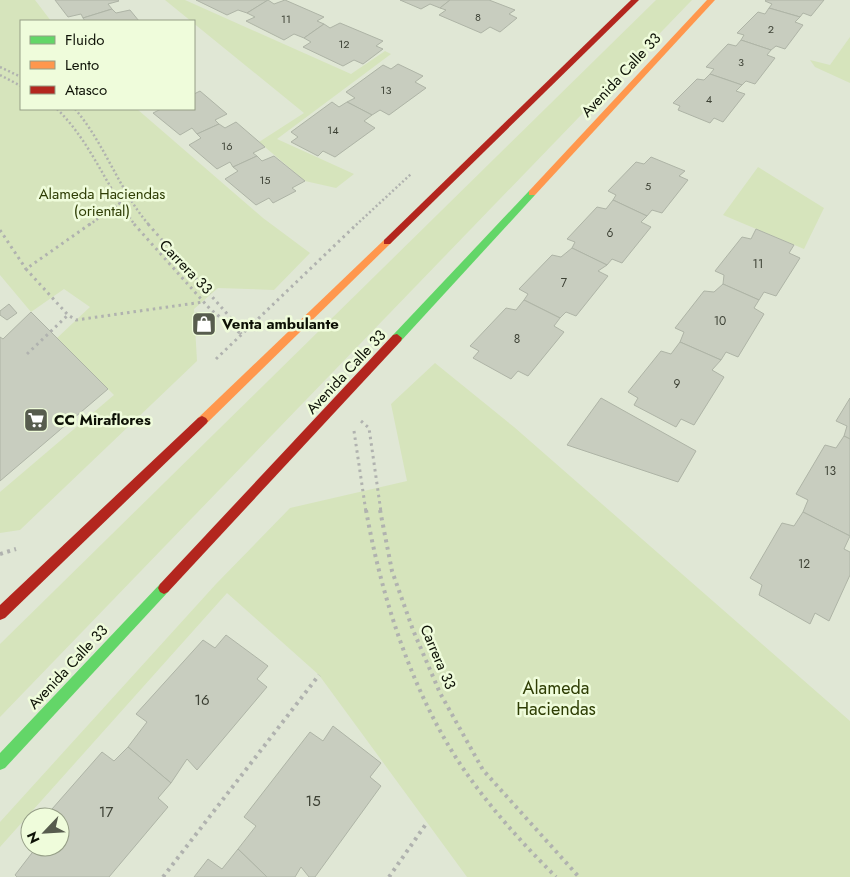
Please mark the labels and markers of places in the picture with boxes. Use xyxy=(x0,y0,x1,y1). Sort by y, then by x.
shop icon: Venta ambulante xyxy=(191,311,217,337)
place label: Venta ambulante xyxy=(221,313,339,335)
supermarket icon: CC Miraflores xyxy=(23,407,49,433)
place label: CC Miraflores xyxy=(54,409,151,431)

